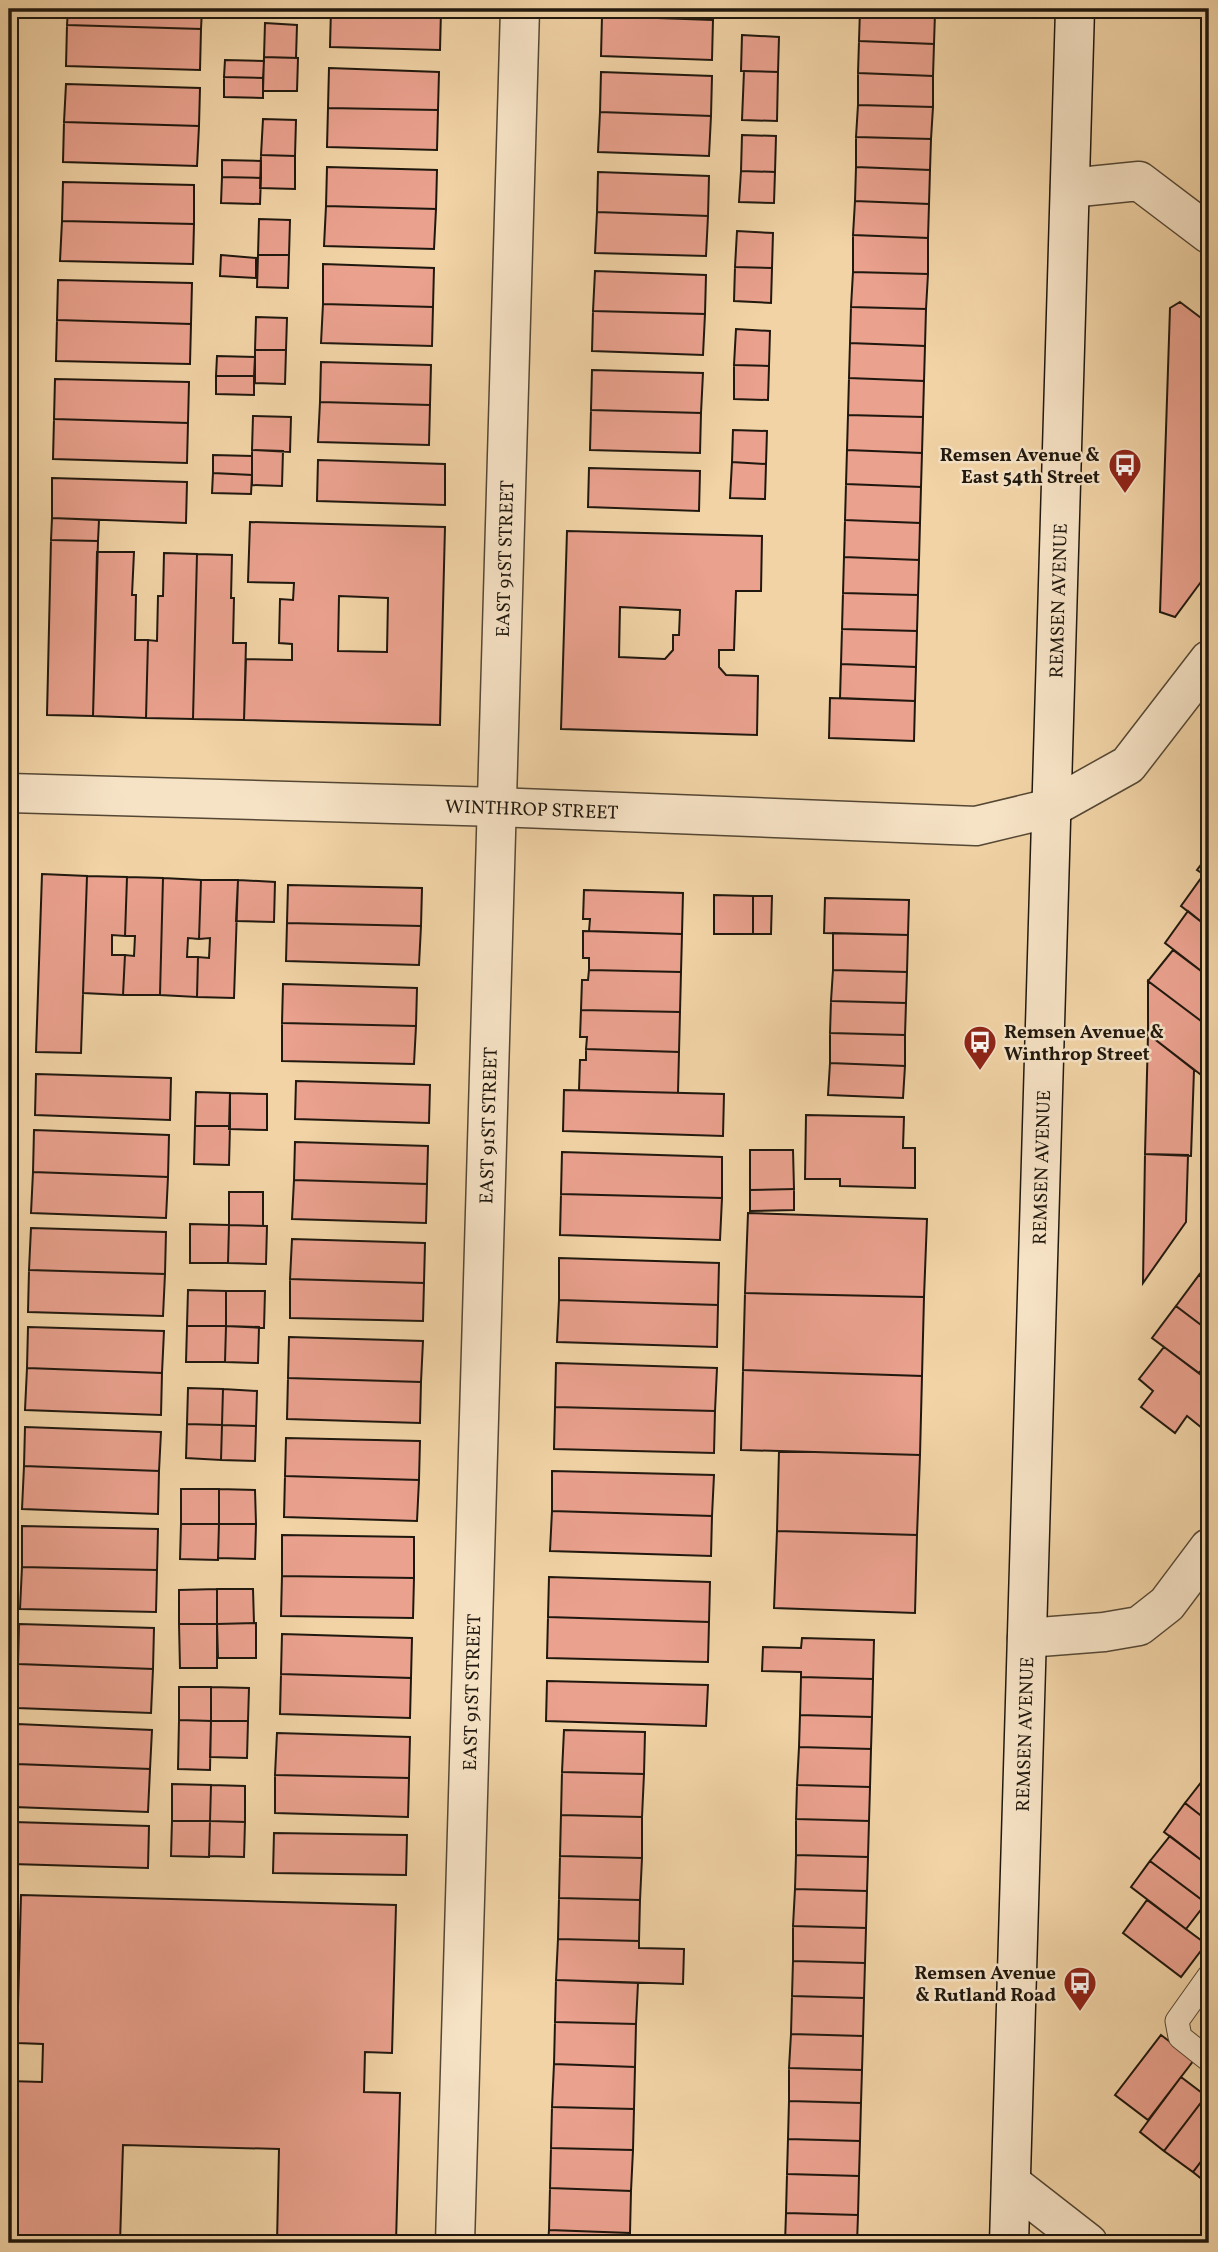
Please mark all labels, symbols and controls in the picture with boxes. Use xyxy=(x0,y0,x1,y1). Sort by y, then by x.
place label: Remsen Avenue & East 54th Street xyxy=(940,443,1100,491)
bus stop icon: Remsen Avenue & East 54th Street xyxy=(1106,446,1144,495)
street label: EAST 91ST STREET xyxy=(491,480,521,638)
street label: REMSEN AVENUE xyxy=(1044,523,1075,679)
street label: WINTHROP STREET xyxy=(445,794,619,827)
place label: Remsen Avenue & Winthrop Street xyxy=(1004,1020,1164,1068)
bus stop icon: Remsen Avenue & Winthrop Street xyxy=(961,1023,999,1072)
street label: EAST 91ST STREET xyxy=(474,1047,505,1204)
street label: REMSEN AVENUE xyxy=(1027,1090,1058,1246)
street label: EAST 91ST STREET xyxy=(458,1613,488,1771)
street label: REMSEN AVENUE xyxy=(1011,1656,1041,1812)
place label: Remsen Avenue & Rutland Road xyxy=(914,1961,1056,2009)
bus stop icon: Remsen Avenue & Rutland Road xyxy=(1061,1964,1099,2013)

